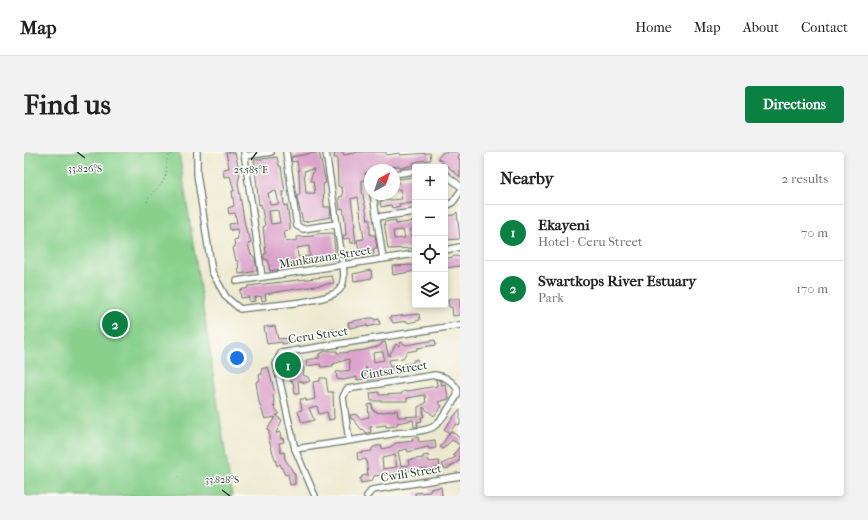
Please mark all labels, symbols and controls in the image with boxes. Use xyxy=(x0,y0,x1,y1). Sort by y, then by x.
text: Map xyxy=(20,17,56,39)
text: Home xyxy=(635,19,672,36)
text: Map xyxy=(694,19,721,36)
text: About xyxy=(743,19,779,36)
text: Contact xyxy=(801,19,848,36)
button: Directions xyxy=(745,86,844,123)
text: Find us xyxy=(24,88,111,121)
text: 33.826°S xyxy=(68,163,102,175)
text: 25.585°E xyxy=(234,164,268,176)
north arrow xyxy=(364,164,400,200)
map controls xyxy=(412,164,448,308)
button: + xyxy=(412,164,448,200)
text: Nearby xyxy=(500,168,554,188)
text: 2 results xyxy=(782,171,828,186)
button: − xyxy=(412,200,448,236)
text: Ekayeni xyxy=(538,216,590,234)
text: 1 xyxy=(511,225,515,240)
text: 70 m xyxy=(801,225,828,240)
text: Hotel · Ceru Street xyxy=(538,234,643,249)
button: locate xyxy=(412,236,448,272)
street label: Mankazana Street xyxy=(278,243,373,271)
button: layers xyxy=(412,272,448,308)
text: Swartkops River Estuary xyxy=(538,272,696,290)
text: 2 xyxy=(510,281,516,296)
text: 170 m xyxy=(796,281,828,296)
text: Park xyxy=(538,290,564,305)
pin: 2 xyxy=(102,309,128,339)
street label: Ceru Street xyxy=(287,324,349,346)
your location xyxy=(227,348,247,368)
pin: 1 xyxy=(275,350,301,380)
street label: Cintsa Street xyxy=(360,358,429,382)
street label: Cwili Street xyxy=(379,461,443,485)
text: 33.828°S xyxy=(205,474,239,486)

